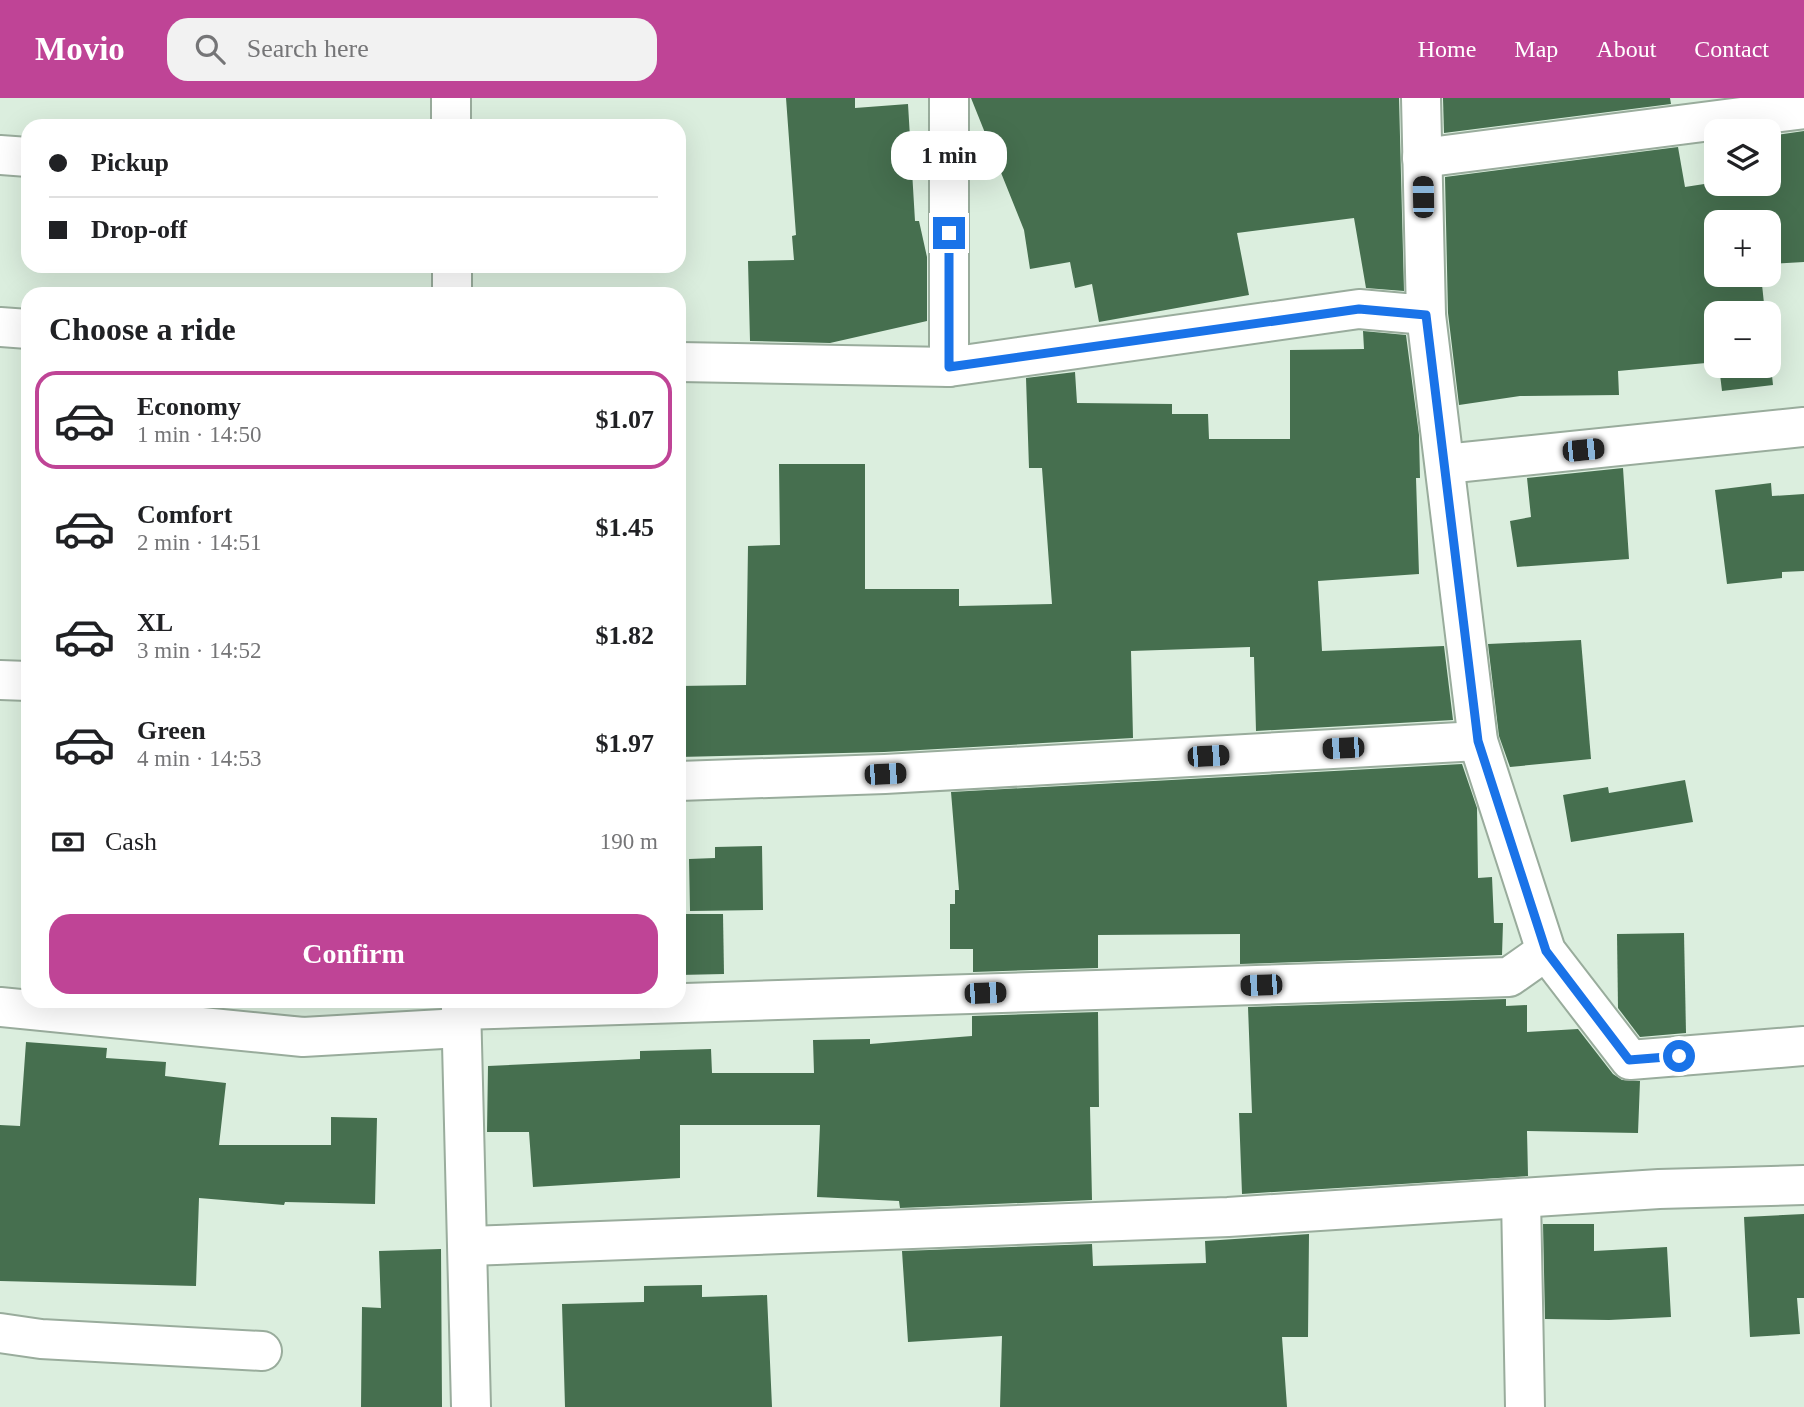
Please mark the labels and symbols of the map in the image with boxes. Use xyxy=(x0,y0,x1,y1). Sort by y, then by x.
callout: 1 min xyxy=(891,131,1007,180)
car xyxy=(1413,176,1434,218)
route end xyxy=(933,217,965,249)
car xyxy=(1562,437,1605,463)
car xyxy=(1322,736,1365,760)
car xyxy=(1187,744,1230,768)
car xyxy=(864,762,907,786)
car xyxy=(1240,974,1283,996)
car xyxy=(964,982,1007,1004)
route start xyxy=(1663,1040,1695,1072)

